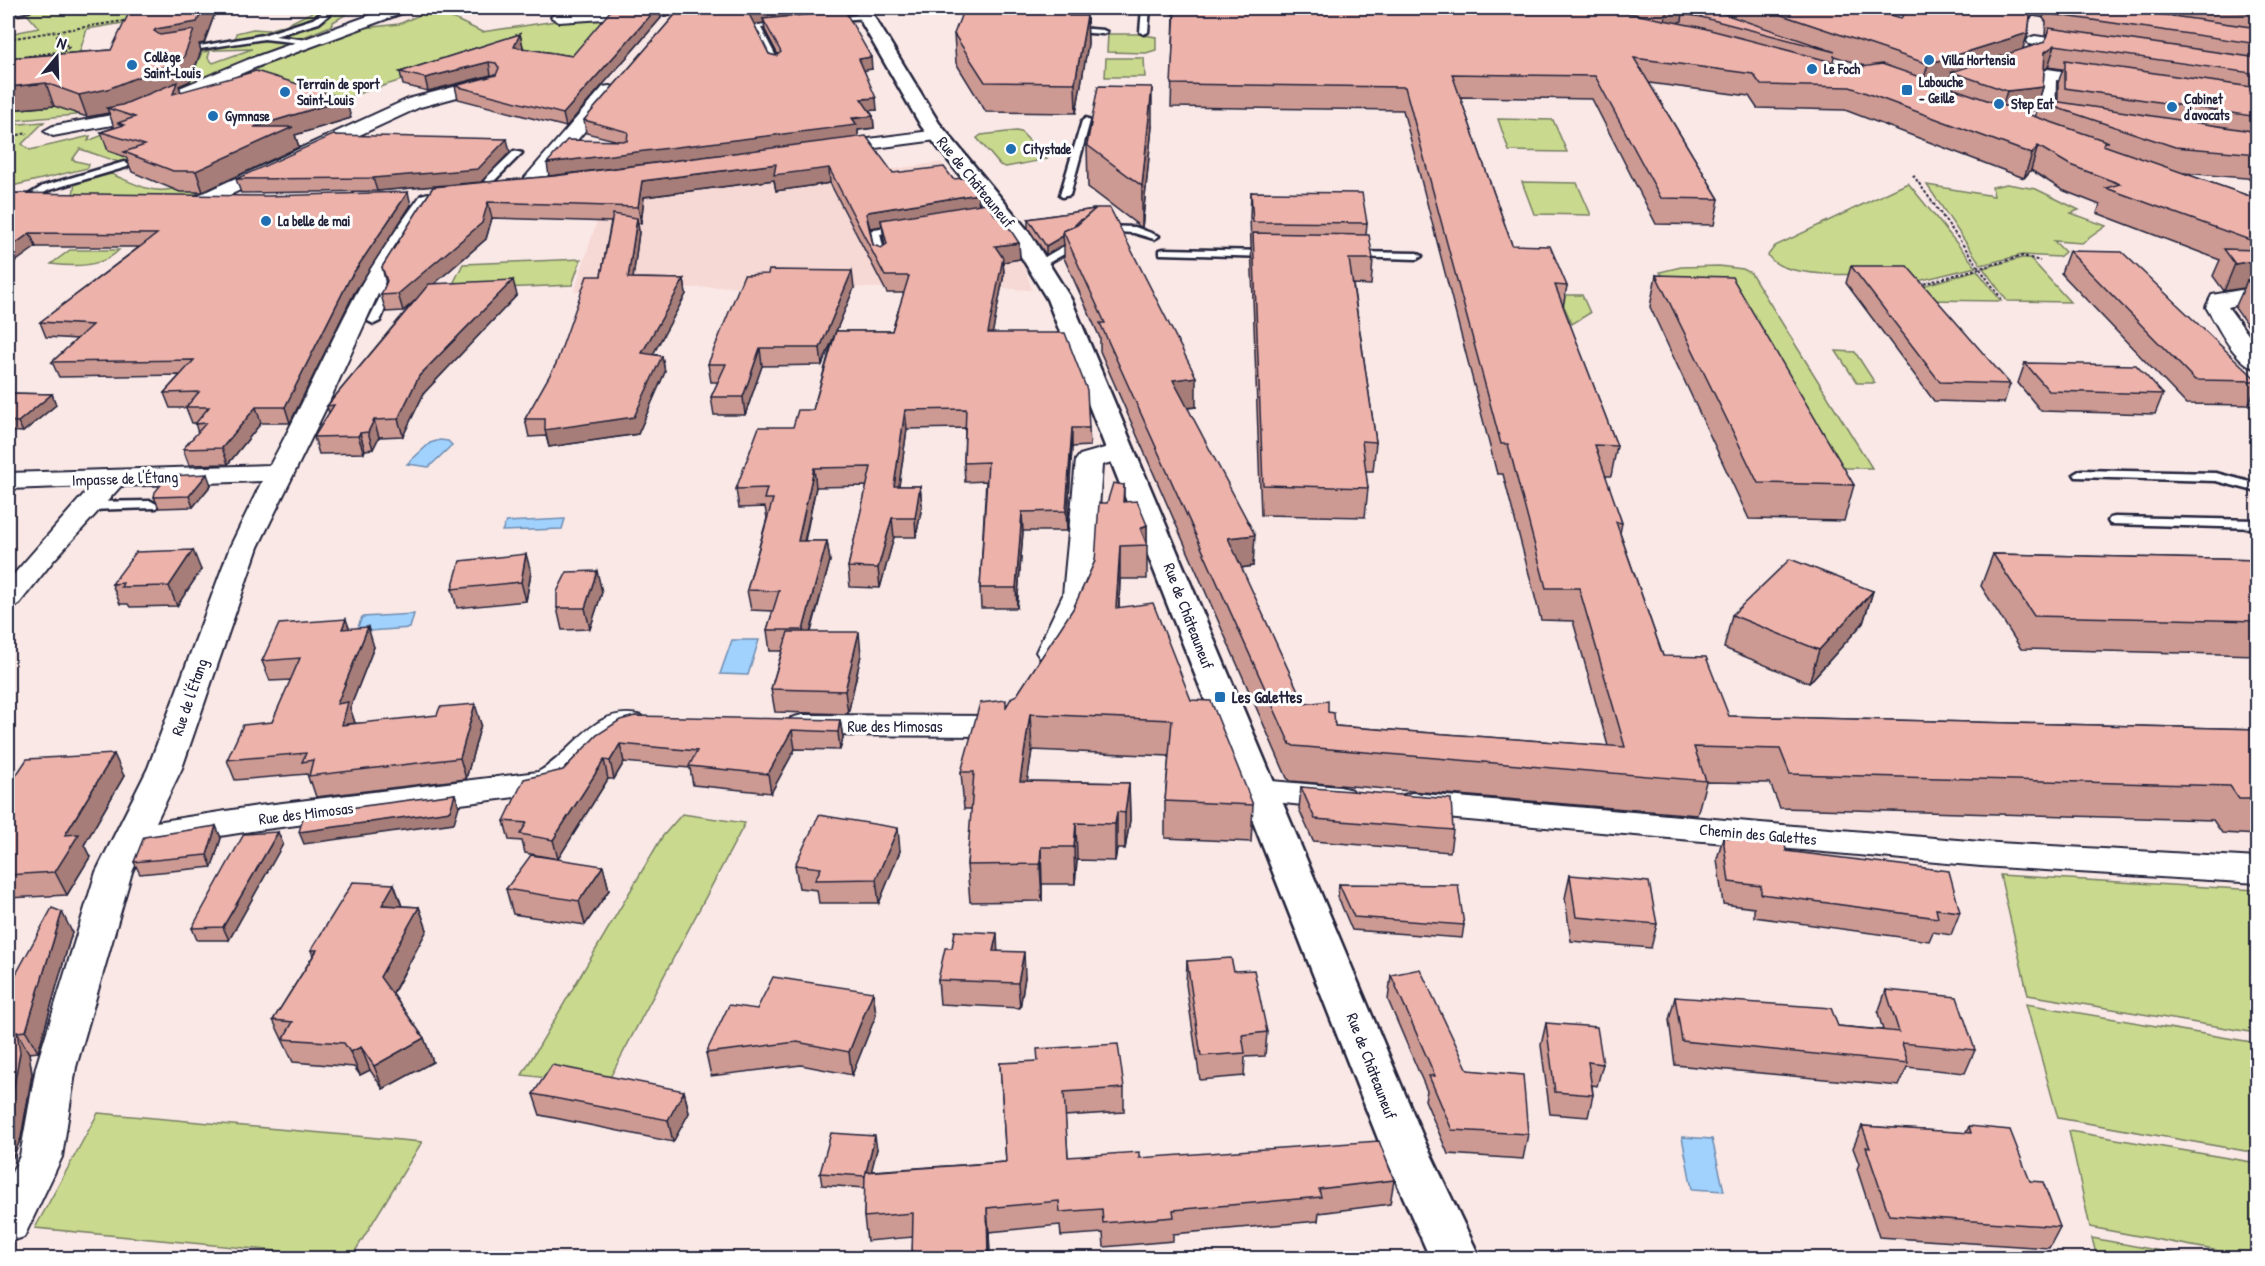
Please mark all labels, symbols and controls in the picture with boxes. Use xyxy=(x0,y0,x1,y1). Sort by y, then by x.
north arrow xyxy=(27,27,87,87)
text: N xyxy=(54,31,70,55)
place label: Collège Saint-Louis xyxy=(144,47,201,82)
place label: Villa Hortensia xyxy=(1941,50,2016,69)
marker: Villa Hortensia xyxy=(1922,53,1936,67)
marker: Collège Saint-Louis xyxy=(125,58,139,72)
place label: Le Foch xyxy=(1824,59,1860,78)
marker: Le Foch xyxy=(1805,62,1819,76)
place label: Labouche - Geille xyxy=(1919,72,1964,107)
place label: Terrain de sport Saint-Louis xyxy=(296,74,381,109)
marker: Labouche - Geille xyxy=(1900,83,1914,97)
marker: Terrain de sport Saint-Louis xyxy=(278,85,292,99)
place label: Cabinet d'avocats xyxy=(2184,89,2230,124)
place label: Step Eat xyxy=(2011,94,2055,115)
marker: Step Eat xyxy=(1992,97,2006,111)
marker: Cabinet d'avocats xyxy=(2165,100,2179,114)
place label: Gymnase xyxy=(225,106,270,127)
marker: Gymnase xyxy=(206,109,220,123)
street label: Rue de Châteauneuf xyxy=(932,132,1020,233)
place label: Citystade xyxy=(1023,139,1072,160)
marker: Citystade xyxy=(1004,142,1018,156)
place label: La belle de mai xyxy=(278,211,350,230)
marker: La belle de mai xyxy=(259,214,273,228)
street label: Impasse de l'Étang xyxy=(71,465,179,491)
street label: Rue de Châteauneuf xyxy=(1159,560,1219,672)
street label: Rue de l'Étang xyxy=(166,656,212,738)
place label: Les Galettes xyxy=(1232,686,1303,708)
marker: Les Galettes xyxy=(1213,690,1227,704)
street label: Rue des Mimosas xyxy=(847,715,943,737)
street label: Rue des Mimosas xyxy=(257,796,355,830)
street label: Chemin des Galettes xyxy=(1698,818,1818,850)
street label: Rue de Châteauneuf xyxy=(1342,1010,1402,1122)

